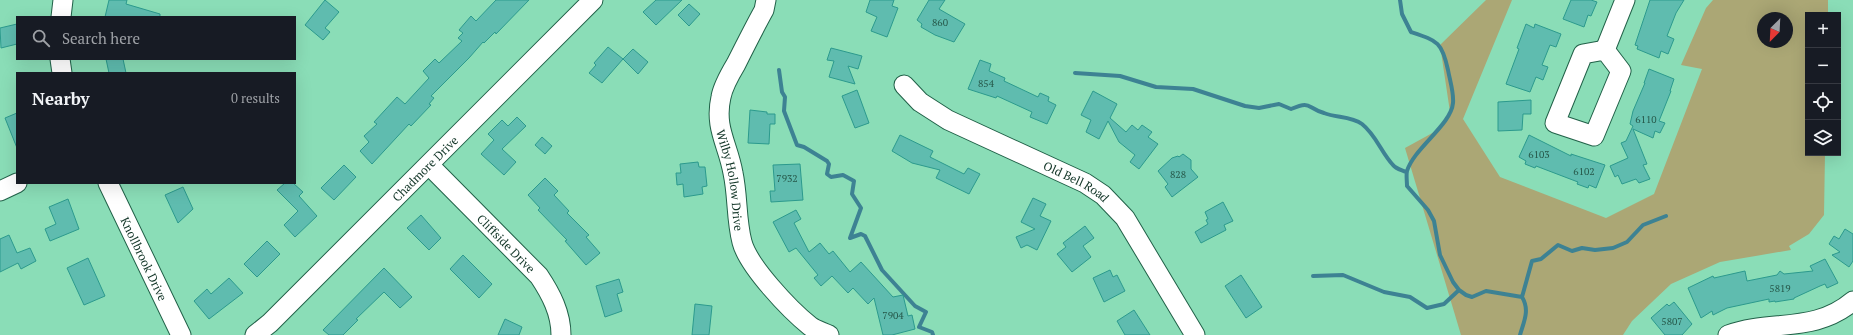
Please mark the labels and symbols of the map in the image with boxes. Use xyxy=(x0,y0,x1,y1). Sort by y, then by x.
north arrow xyxy=(1757,12,1793,48)
house number: 860 xyxy=(932,16,948,29)
house number: 854 xyxy=(978,77,995,90)
house number: 6110 xyxy=(1635,113,1657,126)
street label: Wilby Hollow Drive xyxy=(714,128,747,232)
street label: Chadmore Drive xyxy=(389,132,461,204)
house number: 6103 xyxy=(1528,148,1550,161)
street label: Old Bell Road xyxy=(1041,158,1113,205)
house number: 6102 xyxy=(1573,165,1595,178)
house number: 828 xyxy=(1170,168,1186,181)
house number: 7932 xyxy=(776,172,798,185)
street label: Cliffside Drive xyxy=(474,211,539,276)
street label: Knollbrook Drive xyxy=(118,214,171,303)
house number: 5819 xyxy=(1769,282,1791,295)
house number: 7904 xyxy=(882,309,904,322)
house number: 5807 xyxy=(1661,315,1683,328)

